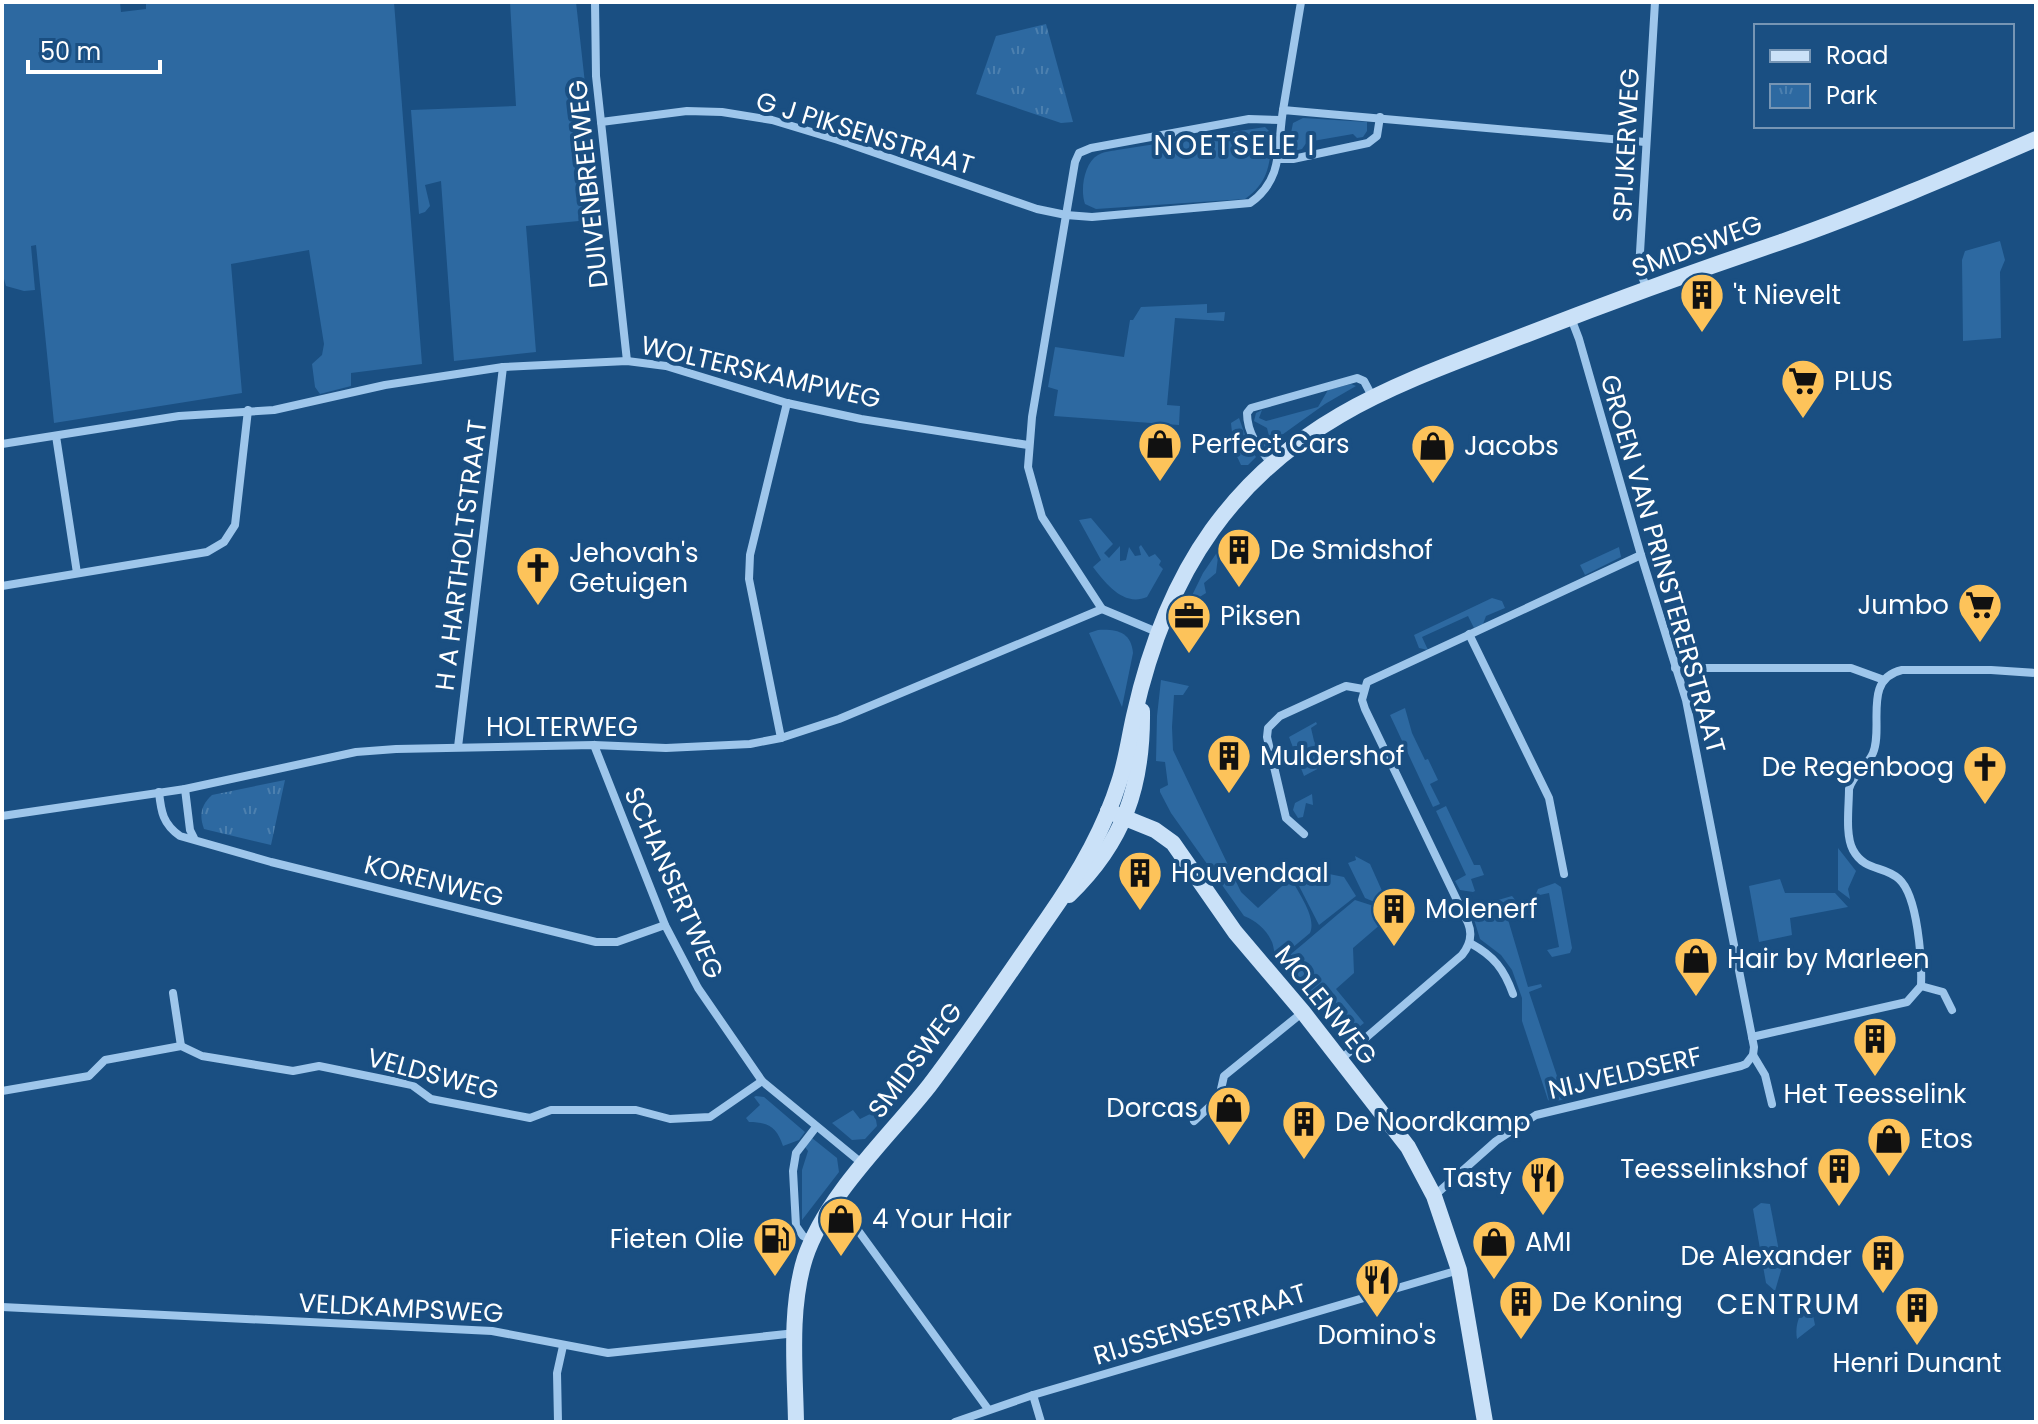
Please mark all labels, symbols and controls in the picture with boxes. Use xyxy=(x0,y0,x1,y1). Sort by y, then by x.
scale bar xyxy=(28,24,160,74)
legend xyxy=(1754,24,2014,128)
text: 50 m xyxy=(40,35,101,68)
text: Road xyxy=(1826,39,1888,72)
street label: SPIJKERWEG xyxy=(1604,67,1648,223)
street label: DUIVENBREEWEG xyxy=(559,78,617,290)
text: Park xyxy=(1826,79,1878,112)
street label: G J PIKSENSTRAAT xyxy=(752,83,978,183)
district label: NOETSELE I xyxy=(1154,126,1316,165)
street label: SMIDSWEG xyxy=(1627,206,1767,286)
building icon: 't Nievelt xyxy=(1678,271,1726,334)
place label: 't Nievelt xyxy=(1733,277,1841,313)
street label: WOLTERSKAMPWEG xyxy=(638,327,884,417)
supermarket icon: PLUS xyxy=(1779,357,1827,420)
place label: PLUS xyxy=(1834,363,1893,399)
street label: GROEN VAN PRINSTERERSTRAAT xyxy=(1592,370,1734,758)
street label: H A HARTHOLTSTRAAT xyxy=(427,417,495,693)
shop icon: Perfect Cars xyxy=(1136,420,1184,483)
shop icon: Jacobs xyxy=(1409,422,1457,485)
place label: Perfect Cars xyxy=(1191,426,1350,462)
place label: Jacobs xyxy=(1464,428,1559,464)
building icon: De Smidshof xyxy=(1215,526,1263,589)
place label: De Smidshof xyxy=(1270,532,1433,568)
place label: Jehovah's Getuigen xyxy=(569,535,699,601)
church icon: Jehovah's Getuigen xyxy=(514,544,562,607)
supermarket icon: Jumbo xyxy=(1956,581,2004,644)
place label: Jumbo xyxy=(1858,587,1949,623)
office icon: Piksen xyxy=(1165,592,1213,655)
place label: Piksen xyxy=(1220,598,1301,634)
street label: HOLTERWEG xyxy=(486,709,638,745)
building icon: Muldershof xyxy=(1205,732,1253,795)
place label: Muldershof xyxy=(1260,738,1404,774)
church icon: De Regenboog xyxy=(1961,743,2009,806)
place label: De Regenboog xyxy=(1762,749,1954,785)
street label: SCHANSERTWEG xyxy=(616,781,732,985)
street label: KORENWEG xyxy=(361,846,507,916)
building icon: Houvendaal xyxy=(1116,849,1164,912)
place label: Houvendaal xyxy=(1171,855,1329,891)
building icon: Molenerf xyxy=(1370,885,1418,948)
place label: Molenerf xyxy=(1425,891,1538,927)
shop icon: Hair by Marleen xyxy=(1672,935,1720,998)
street label: MOLENWEG xyxy=(1267,937,1385,1073)
place label: Hair by Marleen xyxy=(1727,941,1930,977)
street label: SMIDSWEG xyxy=(860,995,970,1125)
building icon: Het Teesselink xyxy=(1851,1015,1899,1078)
street label: NIJVELDSERF xyxy=(1545,1038,1705,1108)
street label: VELDSWEG xyxy=(363,1039,503,1109)
place label: Het Teesselink xyxy=(1784,1076,1967,1112)
shop icon: Dorcas xyxy=(1205,1084,1253,1147)
place label: Dorcas xyxy=(1106,1090,1198,1126)
building icon: De Noordkamp xyxy=(1280,1098,1328,1161)
place label: De Noordkamp xyxy=(1335,1104,1531,1140)
shop icon: Etos xyxy=(1865,1115,1913,1178)
place label: Etos xyxy=(1920,1121,1973,1157)
building icon: Teesselinkshof xyxy=(1815,1145,1863,1208)
place label: Teesselinkshof xyxy=(1620,1151,1808,1187)
restaurant icon: Tasty xyxy=(1519,1154,1567,1217)
place label: Tasty xyxy=(1443,1160,1512,1196)
shop icon: 4 Your Hair xyxy=(817,1195,865,1258)
place label: 4 Your Hair xyxy=(872,1201,1012,1237)
fuel station icon: Fieten Olie xyxy=(751,1215,799,1278)
shop icon: AMI xyxy=(1470,1218,1518,1281)
place label: Fieten Olie xyxy=(610,1221,744,1257)
place label: AMI xyxy=(1525,1224,1571,1260)
building icon: De Alexander xyxy=(1859,1232,1907,1295)
place label: De Alexander xyxy=(1680,1238,1852,1274)
restaurant icon: Domino's xyxy=(1353,1256,1401,1319)
street label: RIJSSENSESTRAAT xyxy=(1089,1274,1311,1374)
building icon: De Koning xyxy=(1497,1278,1545,1341)
place label: De Koning xyxy=(1552,1284,1683,1320)
building icon: Henri Dunant xyxy=(1893,1284,1941,1347)
street label: VELDKAMPSWEG xyxy=(298,1285,504,1331)
district label: CENTRUM xyxy=(1717,1285,1861,1324)
place label: Domino's xyxy=(1317,1317,1437,1353)
place label: Henri Dunant xyxy=(1832,1345,2002,1381)

